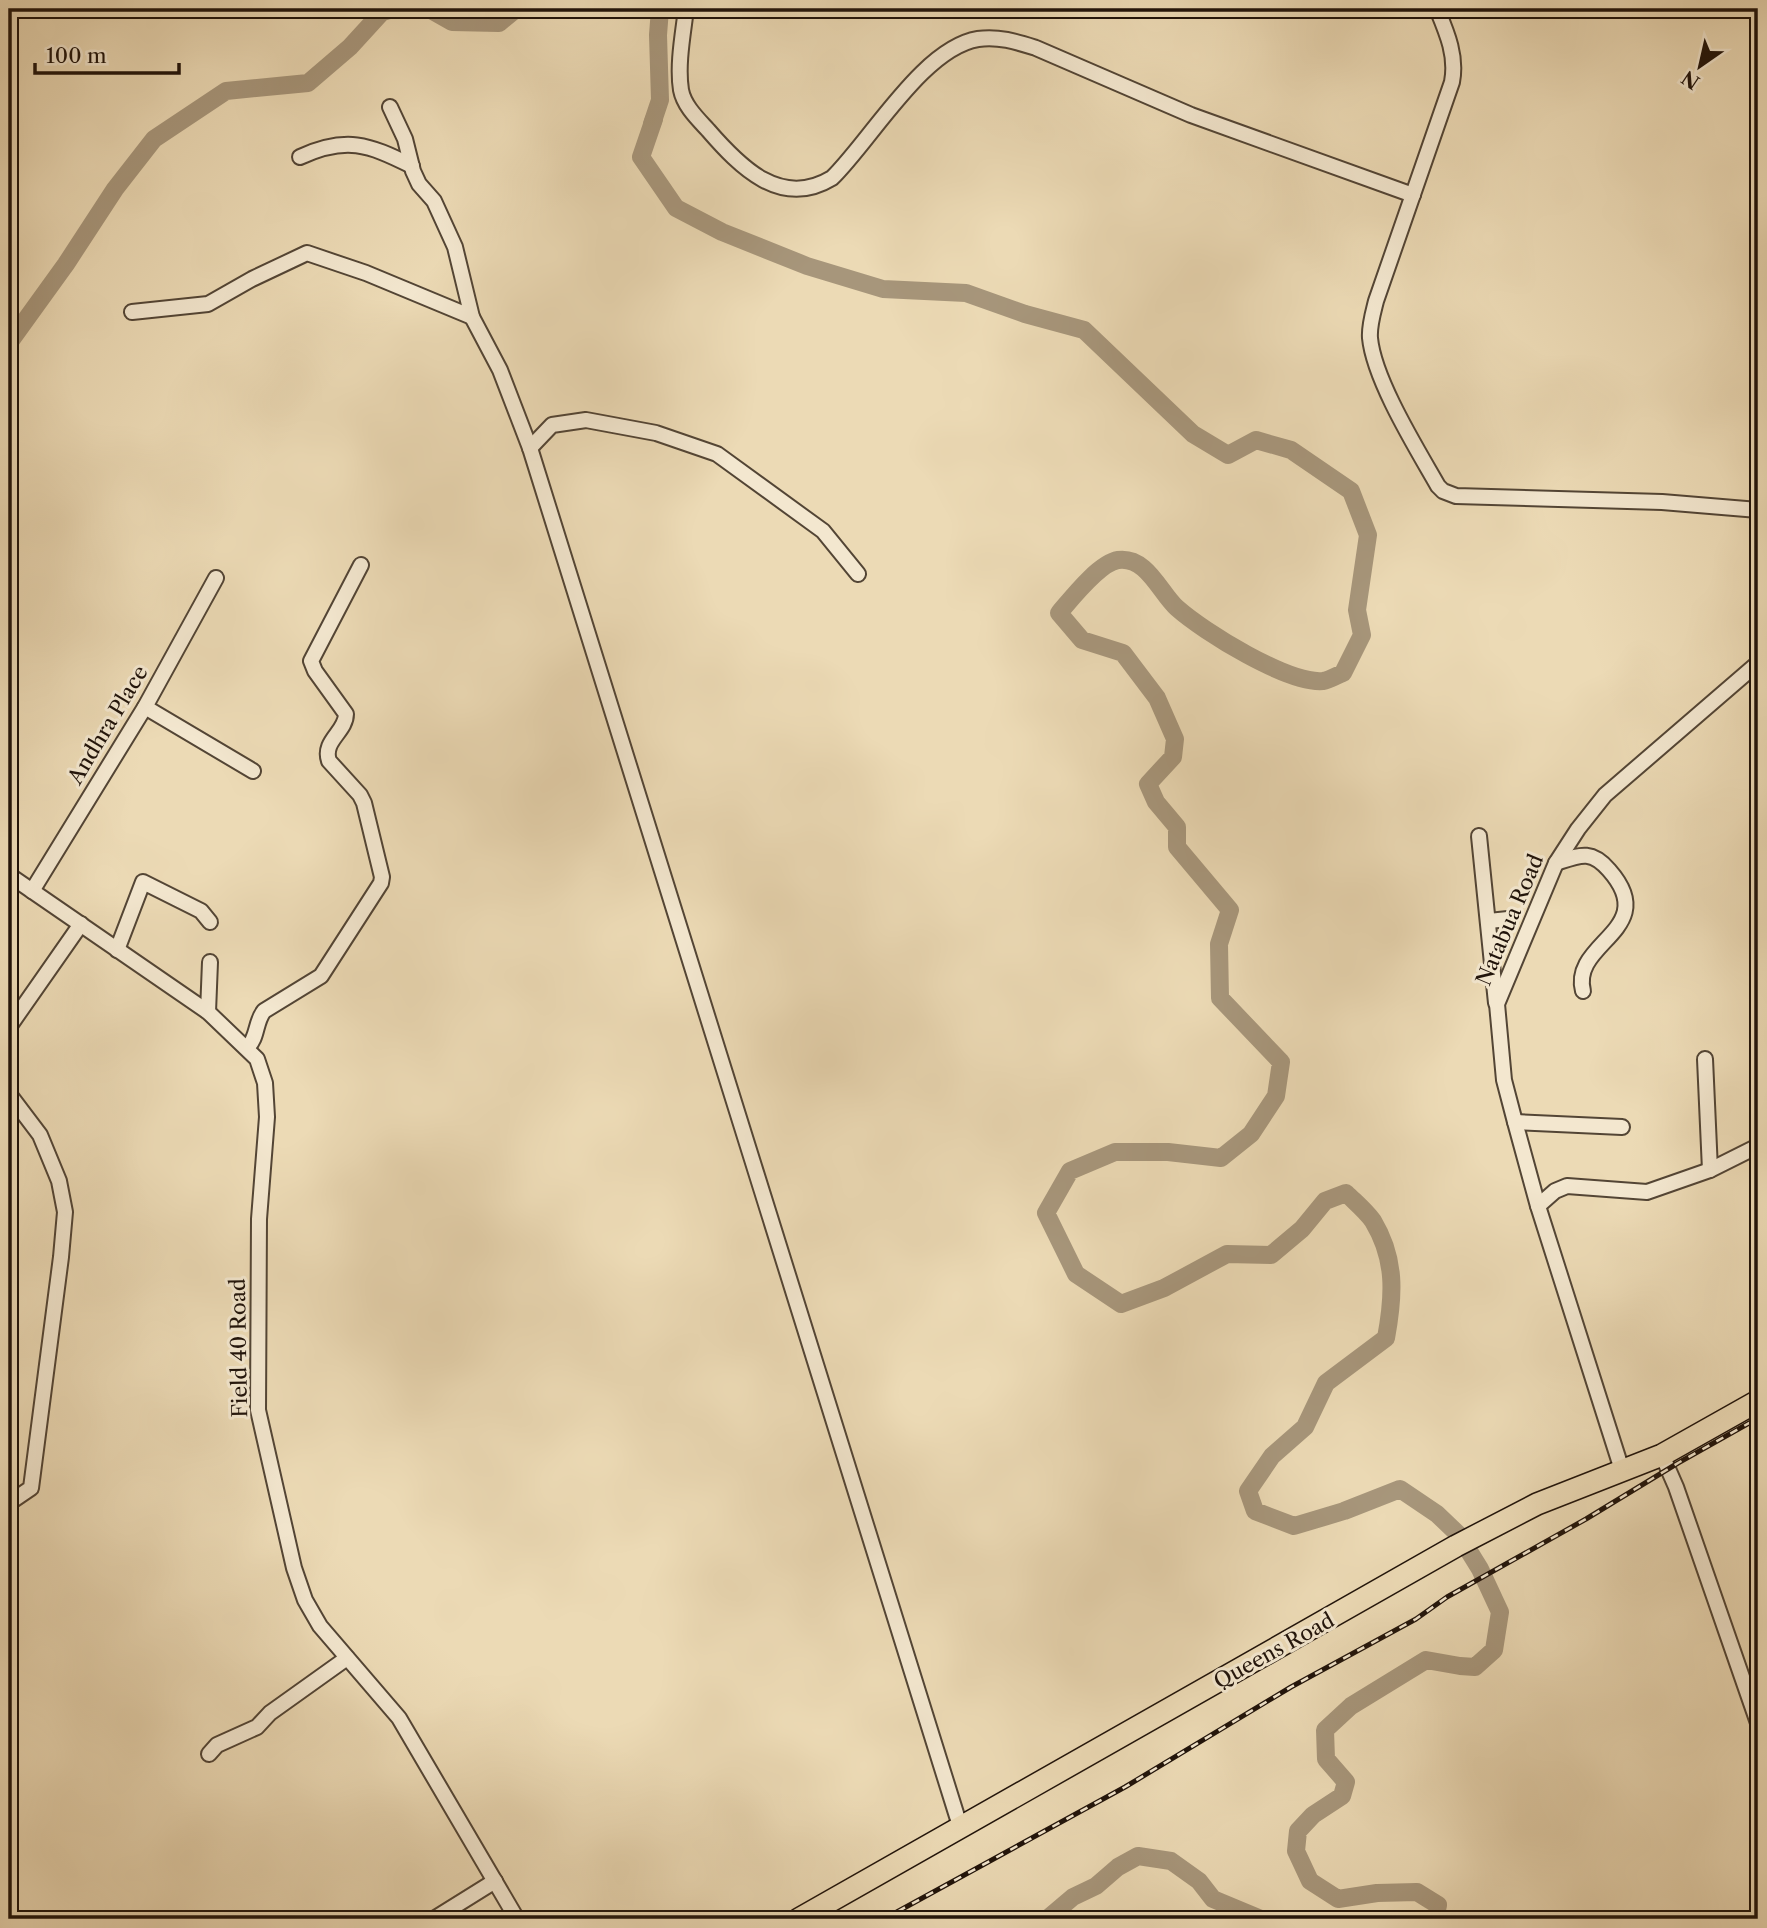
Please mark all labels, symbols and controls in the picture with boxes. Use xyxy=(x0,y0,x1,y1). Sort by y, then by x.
scale bar xyxy=(35,32,178,76)
north arrow xyxy=(1666,32,1736,102)
text: 100 m xyxy=(46,43,107,68)
text: N xyxy=(1677,66,1704,94)
street label: Andhra Place xyxy=(62,661,153,789)
street label: Natabua Road xyxy=(1471,850,1549,989)
street label: Field 40 Road xyxy=(225,1278,252,1418)
street label: Queens Road xyxy=(1209,1607,1338,1694)

